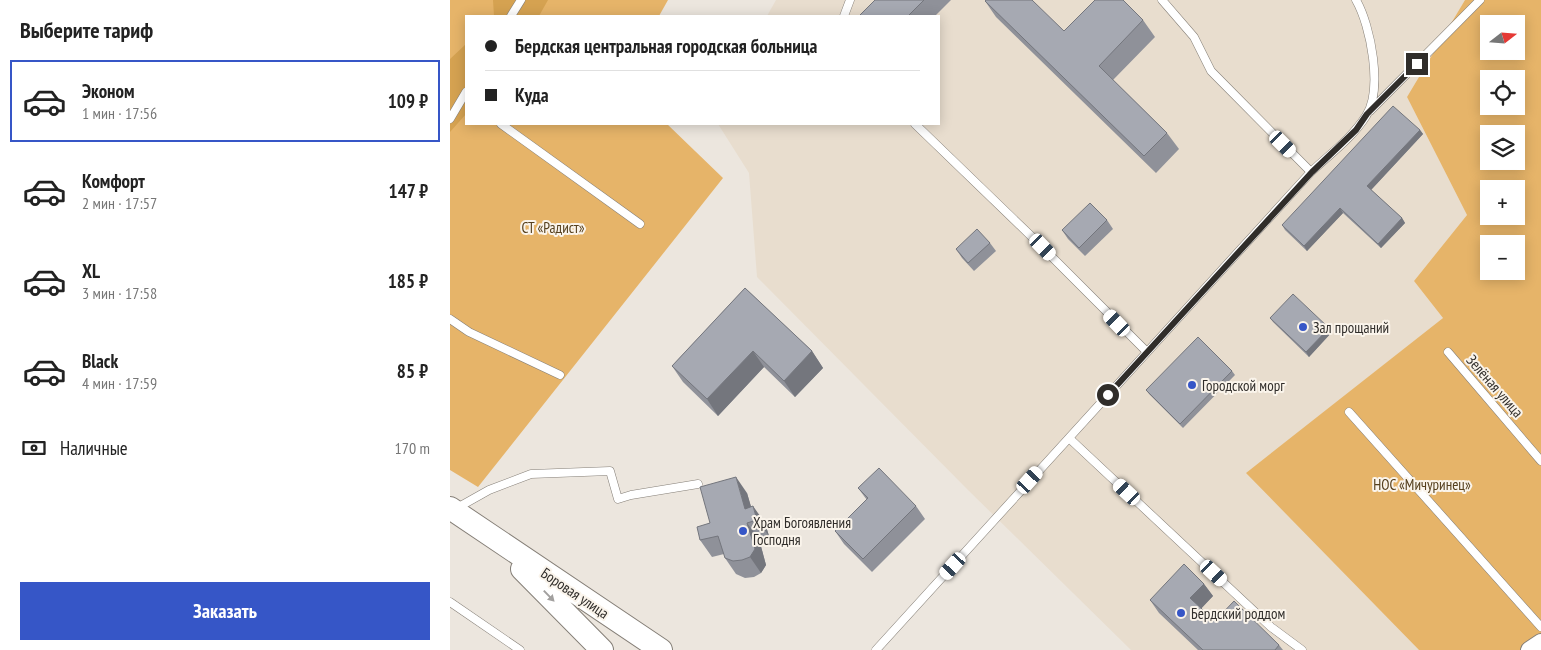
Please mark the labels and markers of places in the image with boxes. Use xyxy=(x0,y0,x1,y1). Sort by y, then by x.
place label: Зал прощаний xyxy=(1313,318,1389,337)
marker: Зал прощаний xyxy=(1297,321,1309,333)
place label: Городской морг xyxy=(1202,376,1285,395)
marker: Городской морг xyxy=(1186,379,1198,391)
place label: Храм Богоявления Господня xyxy=(753,513,851,549)
marker: Храм Богоявления Господня xyxy=(737,525,749,537)
place label: Бердский роддом xyxy=(1191,604,1285,623)
marker: Бердский роддом xyxy=(1175,607,1187,619)

